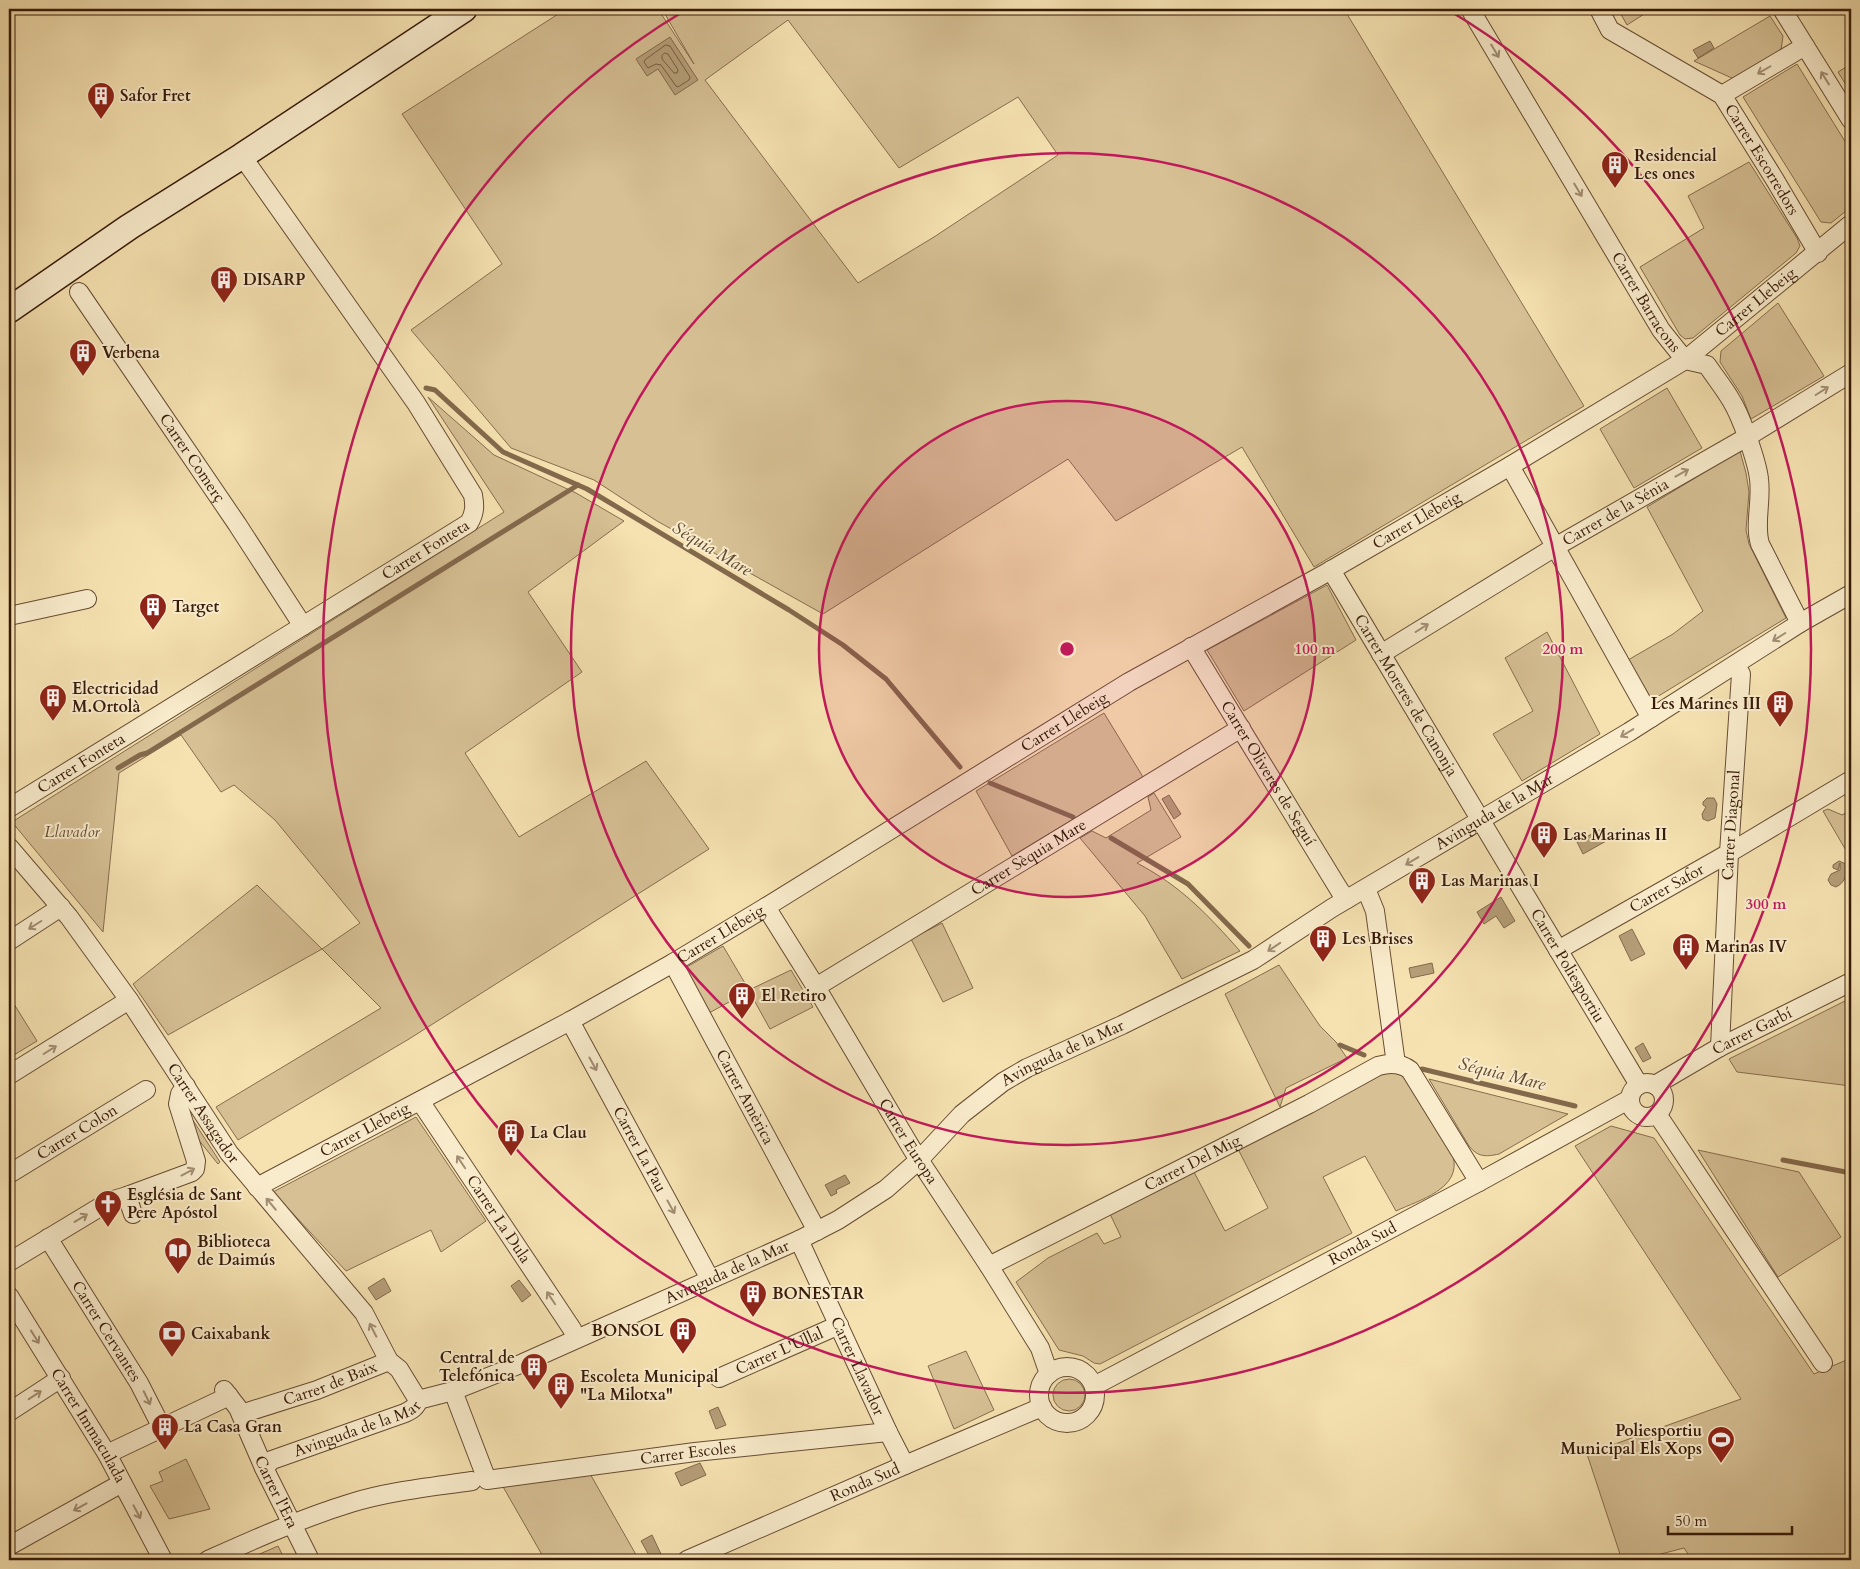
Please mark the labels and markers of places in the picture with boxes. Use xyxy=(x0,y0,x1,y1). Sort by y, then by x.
building icon: Safor Fret xyxy=(86,81,116,120)
place label: Safor Fret xyxy=(120,85,191,107)
place label: Residencial Les ones xyxy=(1634,145,1717,185)
building icon: Residencial Les ones xyxy=(1600,150,1630,189)
building icon: DISARP xyxy=(209,265,239,304)
place label: DISARP xyxy=(243,269,305,291)
building icon: Verbena xyxy=(68,338,98,377)
place label: Verbena xyxy=(102,342,160,364)
building icon: Target xyxy=(138,592,168,631)
place label: Target xyxy=(172,596,220,618)
centre of rings xyxy=(1058,640,1076,658)
place label: Electricidad M.Ortolà xyxy=(72,678,159,718)
building icon: Electricidad M.Ortolà xyxy=(38,683,68,722)
building icon: Les Marines III xyxy=(1765,689,1795,728)
place label: Les Marines III xyxy=(1651,693,1761,715)
building icon: Las Marinas II xyxy=(1529,820,1559,859)
place label: Las Marinas II xyxy=(1563,824,1667,846)
building icon: Las Marinas I xyxy=(1407,866,1437,905)
place label: Las Marinas I xyxy=(1441,870,1539,892)
building icon: Les Brises xyxy=(1308,924,1338,963)
place label: Les Brises xyxy=(1342,928,1413,950)
building icon: Marinas IV xyxy=(1671,932,1701,971)
place label: Marinas IV xyxy=(1705,936,1788,958)
building icon: El Retiro xyxy=(727,981,757,1020)
place label: El Retiro xyxy=(761,985,826,1007)
building icon: La Clau xyxy=(496,1118,526,1157)
place label: La Clau xyxy=(530,1122,587,1144)
place label: Església de Sant Pere Apóstol xyxy=(127,1184,242,1224)
church icon: Església de Sant Pere Apóstol xyxy=(93,1189,123,1228)
place label: Biblioteca de Daimús xyxy=(197,1231,275,1271)
library icon: Biblioteca de Daimús xyxy=(163,1236,193,1275)
building icon: BONESTAR xyxy=(738,1279,768,1318)
place label: BONESTAR xyxy=(772,1283,865,1305)
building icon: BONSOL xyxy=(668,1316,698,1355)
bank icon: Caixabank xyxy=(157,1319,187,1358)
place label: BONSOL xyxy=(591,1320,665,1342)
place label: Caixabank xyxy=(191,1323,270,1345)
place label: Central de Telefónica xyxy=(439,1347,515,1387)
building icon: Central de Telefónica xyxy=(519,1352,549,1391)
place label: Escoleta Municipal "La Milotxa" xyxy=(580,1366,719,1406)
building icon: Escoleta Municipal "La Milotxa" xyxy=(546,1371,576,1410)
building icon: La Casa Gran xyxy=(150,1412,180,1451)
place label: La Casa Gran xyxy=(184,1416,283,1438)
place label: Poliesportiu Municipal Els Xops xyxy=(1560,1420,1702,1460)
sports icon: Poliesportiu Municipal Els Xops xyxy=(1706,1425,1736,1464)

